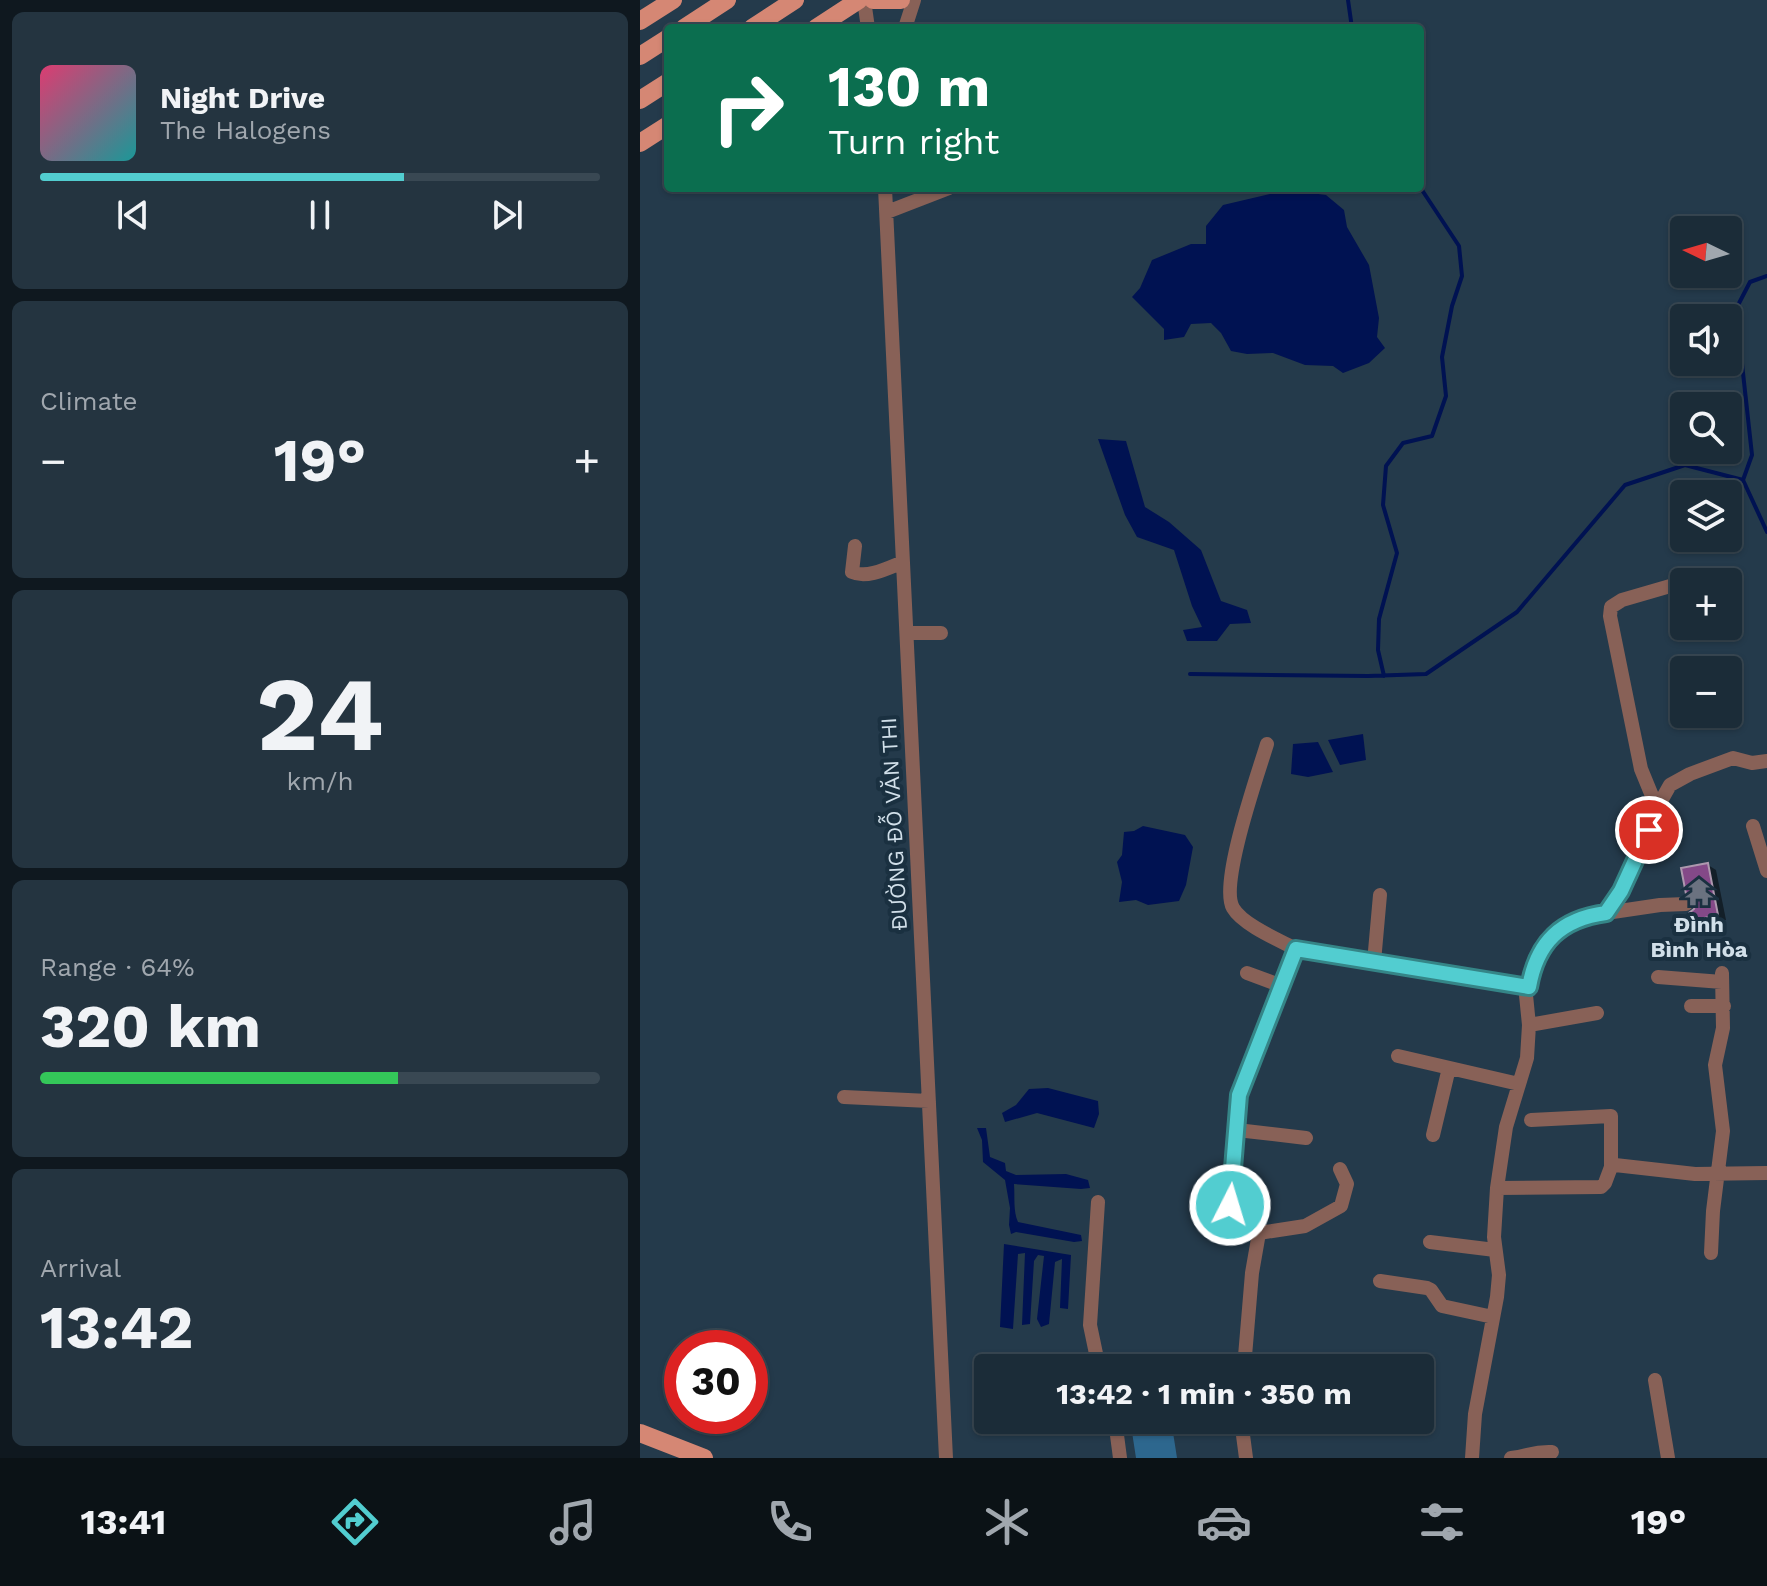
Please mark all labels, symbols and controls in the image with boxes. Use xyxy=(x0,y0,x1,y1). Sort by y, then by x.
text: 130 m xyxy=(828,54,990,120)
icon: right xyxy=(696,56,800,160)
text: Night Drive xyxy=(160,80,325,115)
text: The Halogens xyxy=(160,115,331,145)
text: Turn right xyxy=(828,121,999,163)
icon: previous xyxy=(111,193,155,237)
icon: pause xyxy=(298,193,342,237)
icon: next xyxy=(485,193,529,237)
north arrow xyxy=(1670,216,1742,288)
map controls xyxy=(1670,216,1742,728)
button: sound xyxy=(1670,304,1742,376)
text: Climate xyxy=(40,386,138,416)
button: search xyxy=(1670,392,1742,464)
text: 19° xyxy=(274,425,366,496)
text: − xyxy=(40,435,67,487)
text: + xyxy=(573,435,600,487)
button: layers xyxy=(1670,480,1742,552)
button: + xyxy=(1670,568,1742,640)
text: 24 xyxy=(256,653,384,775)
button: − xyxy=(1670,656,1742,728)
street label: ĐƯỜNG ĐỖ VĂN THI xyxy=(873,717,912,932)
text: km/h xyxy=(287,766,353,796)
pin xyxy=(1615,796,1683,864)
icon: arrive xyxy=(1627,808,1671,852)
temple icon: Đình Bình Hòa xyxy=(1684,877,1714,907)
place label: Đình Bình Hòa xyxy=(1650,912,1748,962)
text: Range · 64% xyxy=(40,952,195,982)
text: 320 km xyxy=(40,991,261,1062)
position arrow xyxy=(1188,1163,1272,1247)
text: Arrival xyxy=(40,1253,121,1283)
text: 13:42 xyxy=(40,1292,193,1363)
speed limit sign: 30 xyxy=(664,1330,768,1434)
text: 13:42 · 1 min · 350 m xyxy=(1056,1376,1352,1411)
icon: directions xyxy=(327,1494,383,1550)
icon: music xyxy=(545,1494,601,1550)
icon: phone xyxy=(762,1494,818,1550)
icon: climate xyxy=(979,1494,1035,1550)
icon: car xyxy=(1196,1494,1252,1550)
icon: filters xyxy=(1414,1494,1470,1550)
text: 13:41 xyxy=(81,1501,166,1543)
text: 19° xyxy=(1631,1501,1686,1543)

